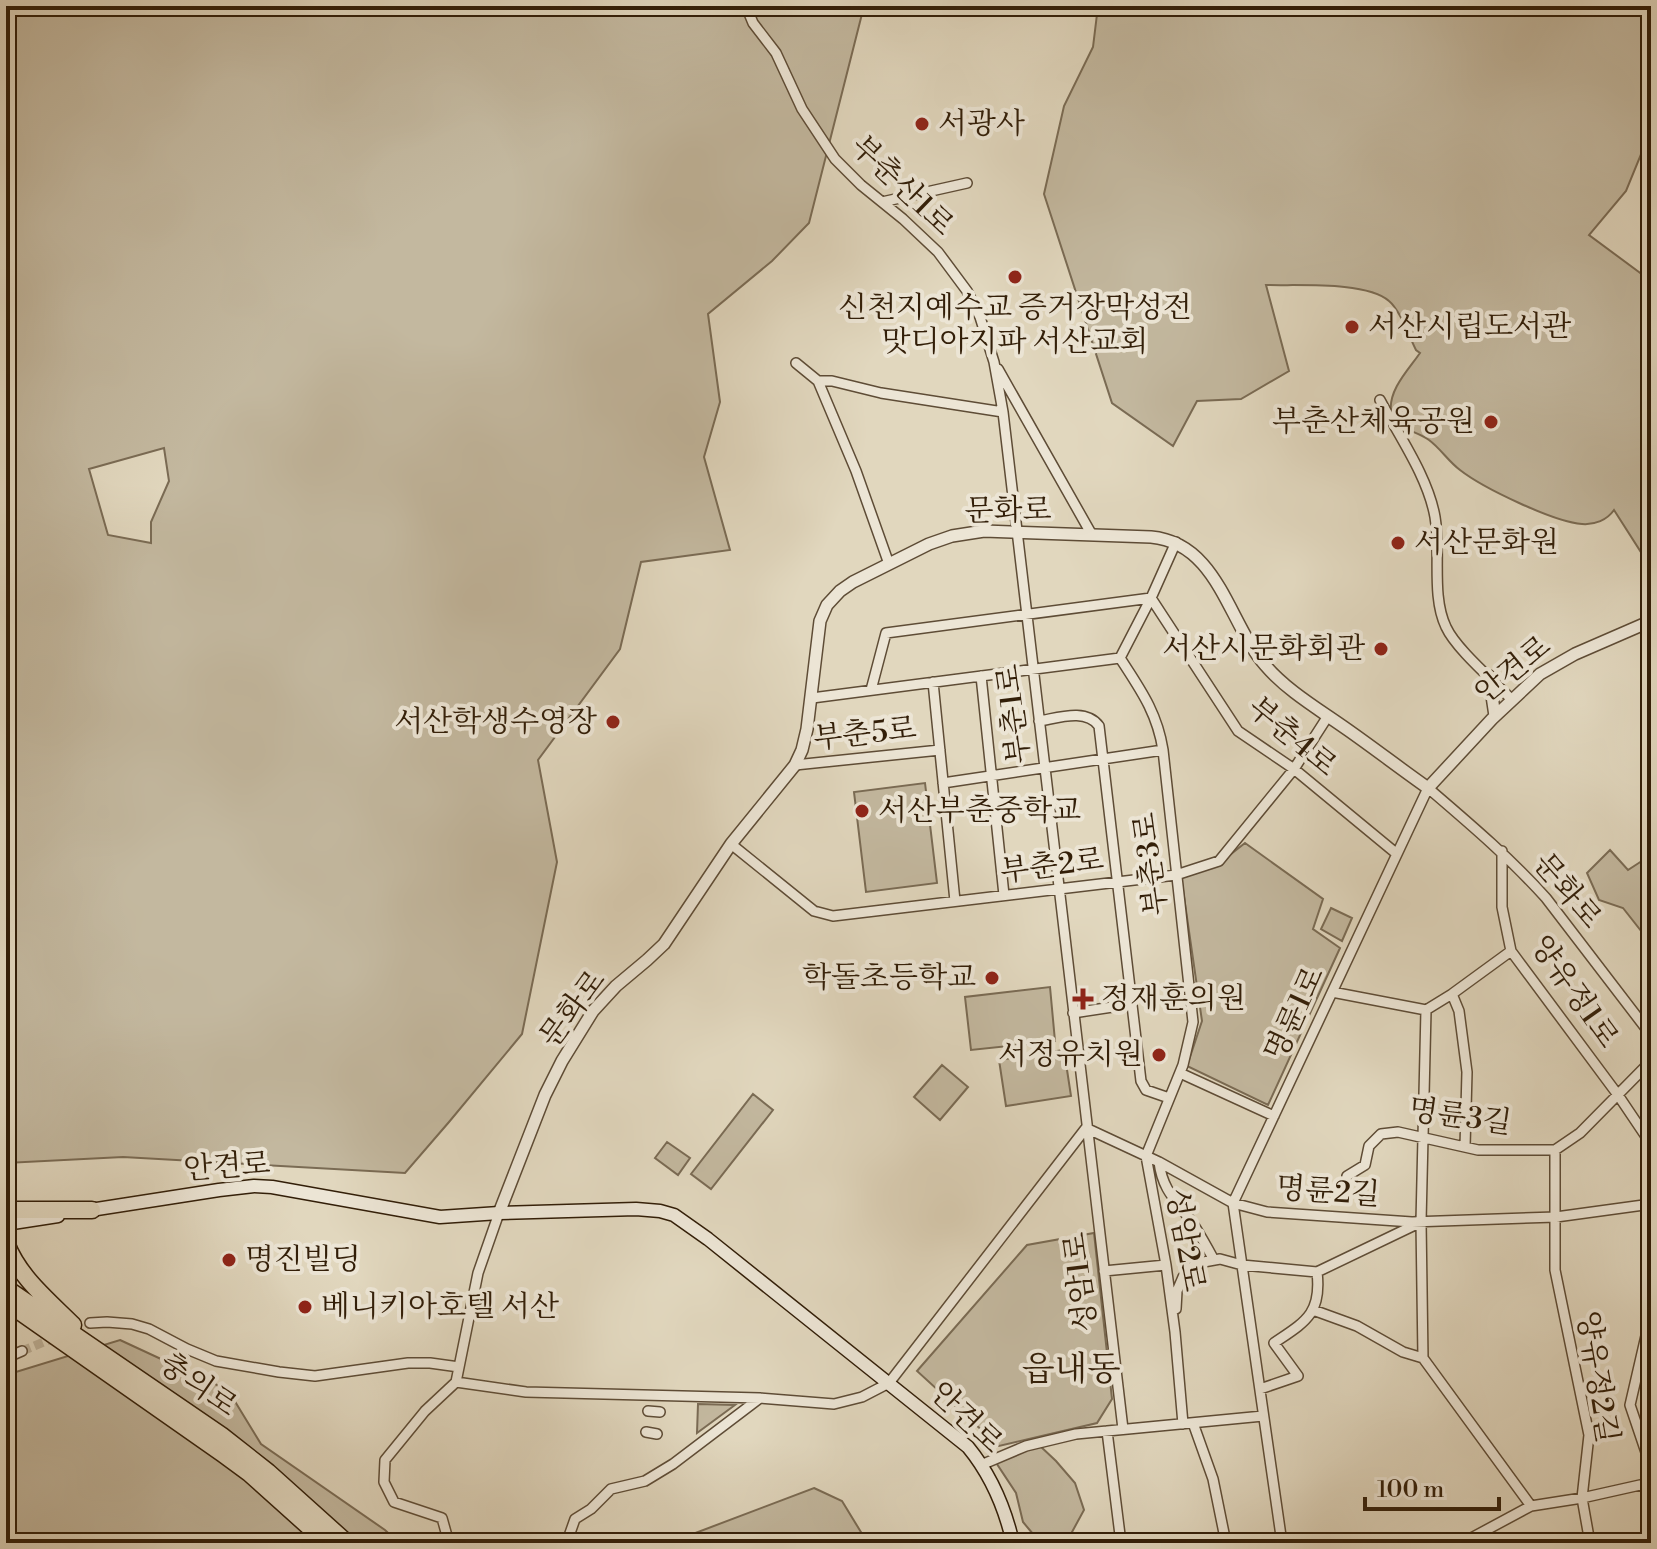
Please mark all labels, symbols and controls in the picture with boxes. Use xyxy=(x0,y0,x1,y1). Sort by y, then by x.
place label: 서광사 xyxy=(938,105,1025,143)
marker: 서광사 xyxy=(913,115,931,133)
street label: 부춘산1로 xyxy=(842,128,962,244)
marker: 신천지예수교 증거장막성전 맛디아지파 서산교회 xyxy=(1006,268,1024,286)
place label: 신천지예수교 증거장막성전 맛디아지파 서산교회 xyxy=(838,289,1192,361)
place label: 서산시립도서관 xyxy=(1368,308,1572,346)
marker: 서산시립도서관 xyxy=(1343,318,1361,336)
place label: 부춘산체육공원 xyxy=(1272,403,1475,441)
marker: 부춘산체육공원 xyxy=(1482,413,1500,431)
street label: 문화로 xyxy=(964,491,1052,531)
place label: 서산문화원 xyxy=(1414,524,1559,562)
marker: 서산문화원 xyxy=(1389,534,1407,552)
street label: 안견로 xyxy=(1467,628,1559,712)
place label: 서산시문화회관 xyxy=(1162,630,1366,668)
marker: 서산시문화회관 xyxy=(1372,640,1390,658)
street label: 부춘1로 xyxy=(989,662,1039,766)
street label: 부춘4로 xyxy=(1240,689,1344,785)
place label: 서산학생수영장 xyxy=(394,703,597,741)
street label: 부춘5로 xyxy=(812,710,918,758)
marker: 서산학생수영장 xyxy=(604,713,622,731)
place label: 서산부춘중학교 xyxy=(878,792,1081,830)
marker: 서산부춘중학교 xyxy=(853,802,871,820)
street label: 부춘3로 xyxy=(1126,810,1176,918)
street label: 부춘2로 xyxy=(998,841,1106,891)
street label: 문화로 xyxy=(1524,845,1610,937)
street label: 양유정1로 xyxy=(1521,928,1627,1056)
place label: 학돌초등학교 xyxy=(802,959,976,997)
street label: 명륜1로 xyxy=(1257,961,1333,1067)
street label: 문화로 xyxy=(532,963,614,1055)
marker: 학돌초등학교 xyxy=(983,969,1001,987)
place label: 정재훈의원 xyxy=(1101,980,1246,1018)
marker: 정재훈의원 xyxy=(1072,988,1094,1010)
place label: 서정유치원 xyxy=(998,1036,1143,1074)
marker: 서정유치원 xyxy=(1150,1046,1168,1064)
street label: 명륜3길 xyxy=(1406,1091,1514,1143)
street label: 안견로 xyxy=(182,1145,272,1189)
street label: 명륜2길 xyxy=(1275,1169,1381,1215)
street label: 성암2로 xyxy=(1157,1185,1213,1295)
street label: 성암1로 xyxy=(1056,1230,1106,1334)
place label: 명진빌딩 xyxy=(245,1241,361,1279)
marker: 명진빌딩 xyxy=(220,1251,238,1269)
place label: 베니키아호텔 서산 xyxy=(321,1288,559,1326)
marker: 베니키아호텔 서산 xyxy=(296,1298,314,1316)
street label: 양유정2길 xyxy=(1568,1308,1626,1446)
street label: 충의로 xyxy=(151,1344,245,1426)
district label: 읍내동 xyxy=(1022,1349,1120,1391)
street label: 안견로 xyxy=(922,1374,1010,1462)
scale bar xyxy=(1365,1461,1499,1511)
text: 100 m xyxy=(1377,1475,1444,1505)

